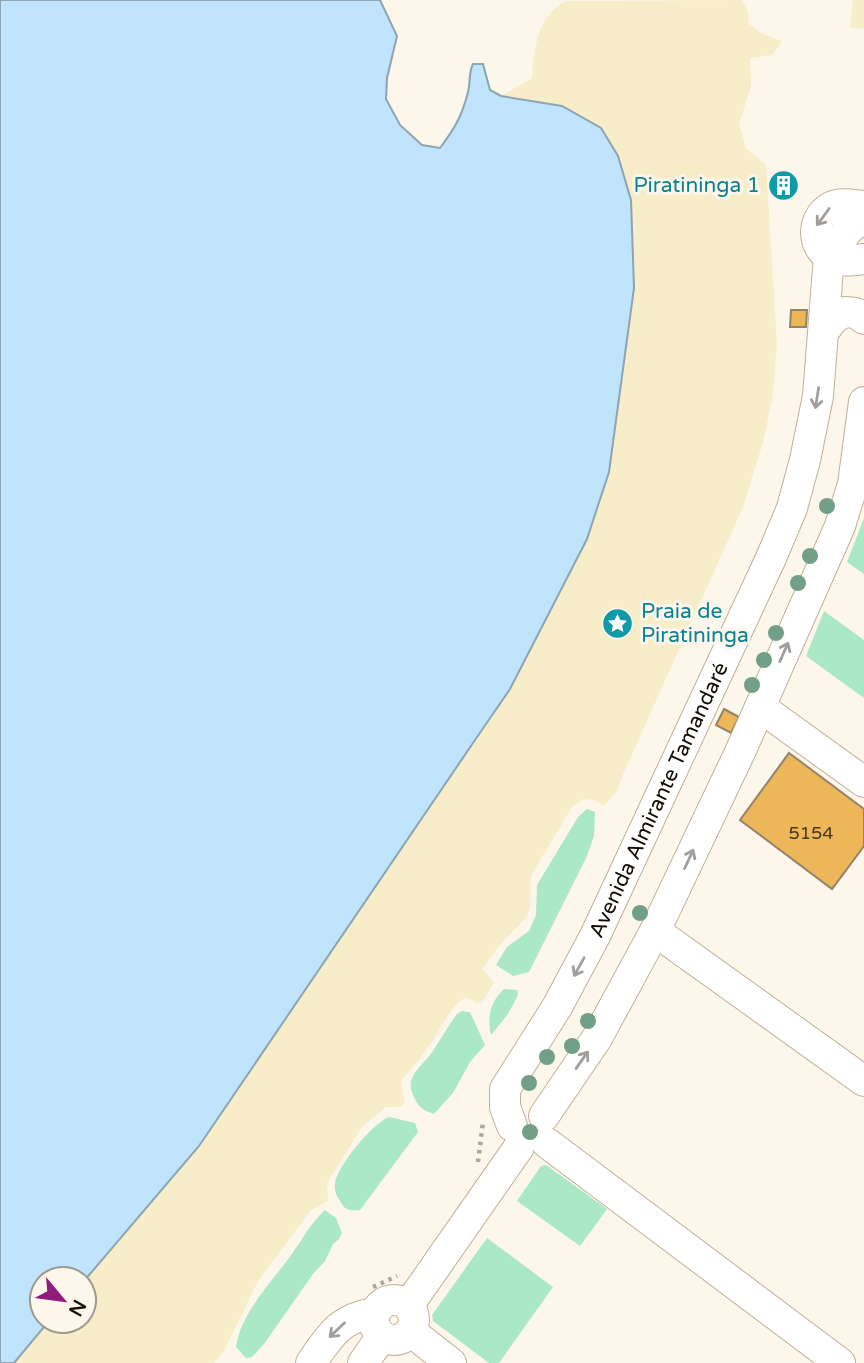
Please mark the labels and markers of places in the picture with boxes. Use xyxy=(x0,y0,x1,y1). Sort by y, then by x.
building icon: Piratininga 1 xyxy=(766,168,800,202)
place label: Piratininga 1 xyxy=(633,173,760,198)
place label: Praia de Piratininga xyxy=(641,599,749,648)
place icon: Praia de Piratininga xyxy=(601,606,635,640)

